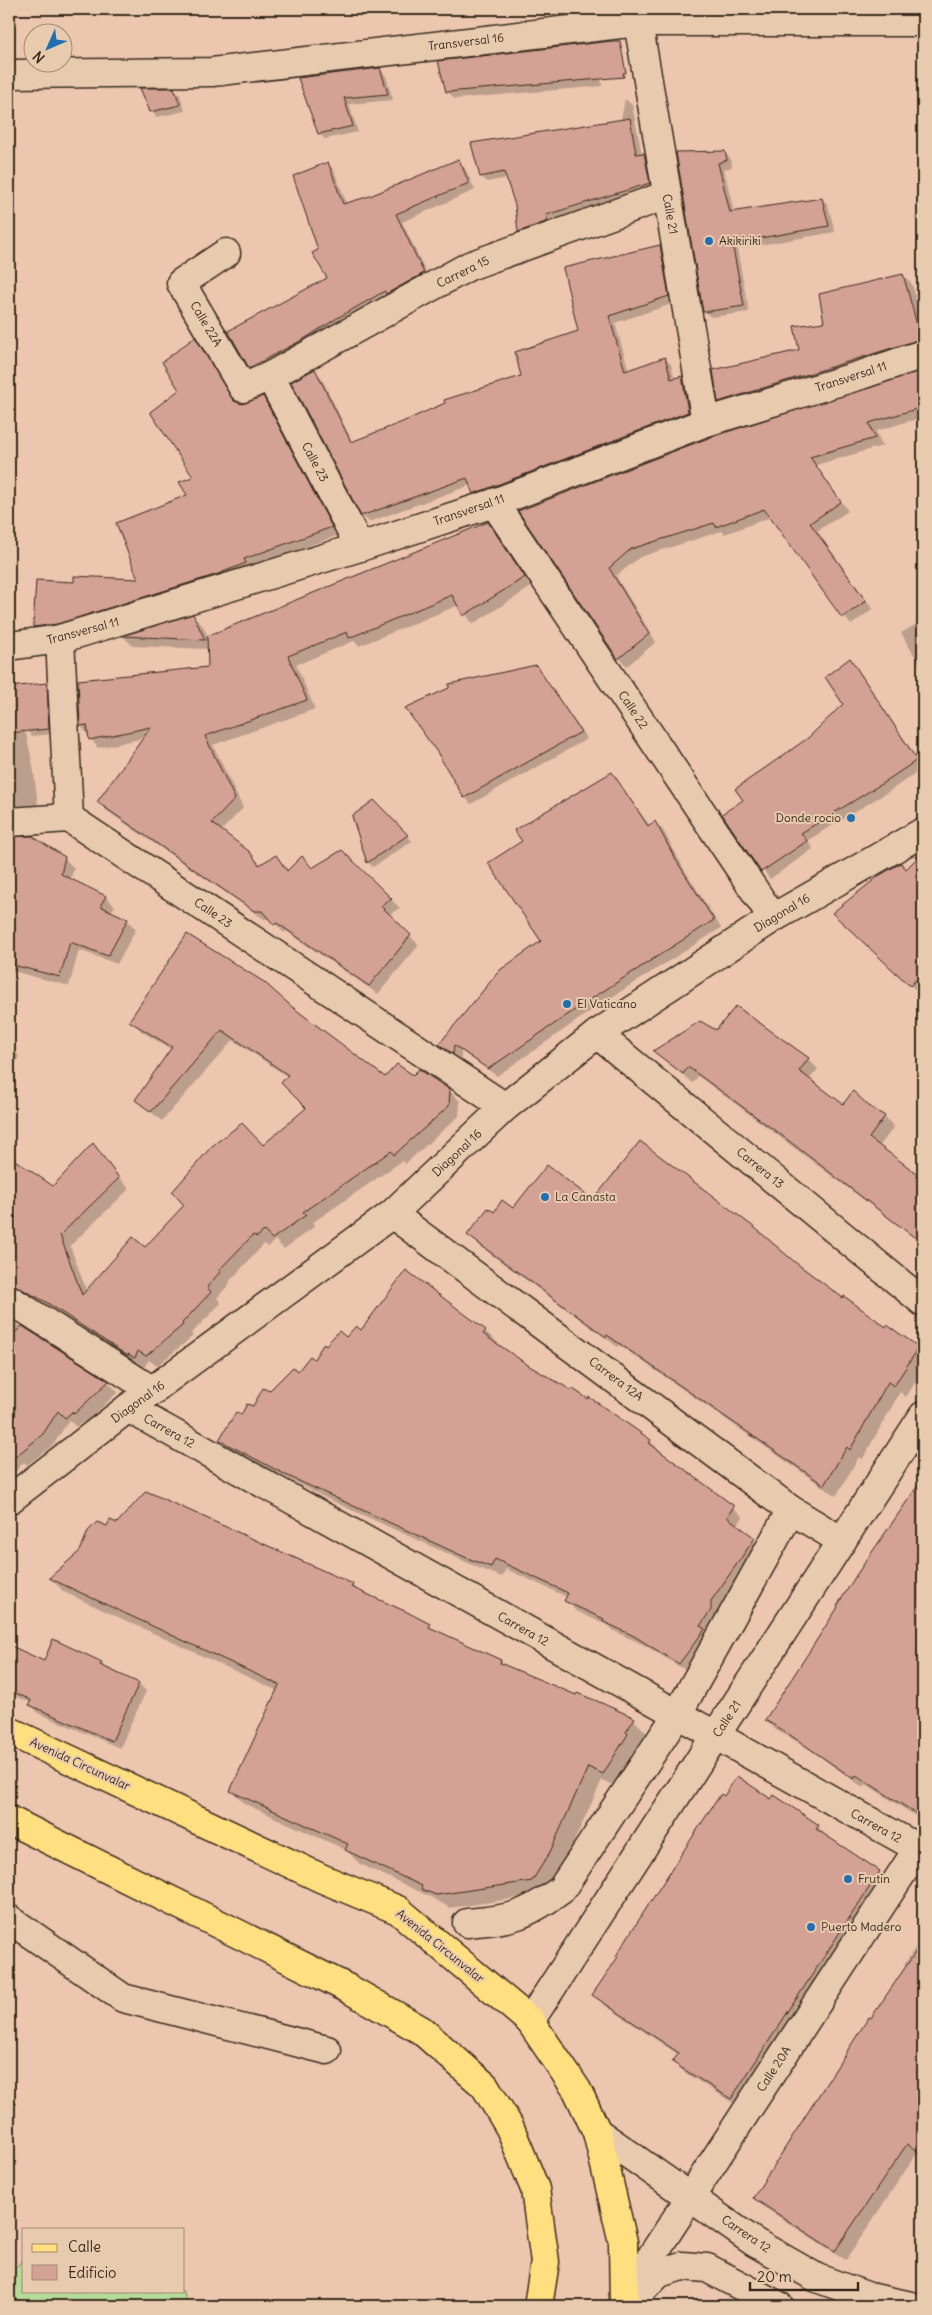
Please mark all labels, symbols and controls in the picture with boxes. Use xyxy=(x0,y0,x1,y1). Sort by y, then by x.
north arrow xyxy=(22,22,72,72)
street label: Transversal 16 xyxy=(427,29,505,54)
text: N xyxy=(29,47,49,67)
street label: Calle 21 xyxy=(660,193,681,235)
place label: Akikiriki xyxy=(719,233,761,248)
marker: Akikiriki xyxy=(703,235,715,247)
street label: Carrera 15 xyxy=(434,252,492,291)
street label: Calle 22A xyxy=(187,298,226,349)
street label: Transversal 11 xyxy=(813,358,888,395)
street label: Calle 23 xyxy=(299,439,332,484)
street label: Transversal 11 xyxy=(431,490,506,529)
street label: Transversal 11 xyxy=(45,614,121,647)
street label: Calle 22 xyxy=(615,688,652,732)
place label: Donde rocio xyxy=(775,810,841,825)
marker: Donde rocio xyxy=(845,812,857,824)
street label: Diagonal 16 xyxy=(751,890,812,935)
street label: Calle 23 xyxy=(191,894,235,931)
place label: El Vaticano xyxy=(577,996,637,1011)
marker: El Vaticano xyxy=(561,998,573,1010)
street label: Diagonal 16 xyxy=(429,1126,485,1179)
street label: Carrera 13 xyxy=(734,1144,787,1191)
place label: La Canasta xyxy=(555,1189,616,1204)
marker: La Canasta xyxy=(539,1191,551,1203)
street label: Carrera 12A xyxy=(586,1353,647,1404)
street label: Diagonal 16 xyxy=(108,1377,167,1426)
street label: Carrera 12 xyxy=(141,1410,198,1451)
street label: Carrera 12 xyxy=(495,1608,552,1649)
street label: Calle 21 xyxy=(709,1698,744,1740)
street label: Avenida Circunvalar xyxy=(28,1734,133,1793)
street label: Carrera 12 xyxy=(848,1805,905,1846)
place label: Frutin xyxy=(858,1871,890,1886)
marker: Frutin xyxy=(842,1873,854,1885)
street label: Avenida Circunvalar xyxy=(393,1906,487,1986)
place label: Puerto Madero xyxy=(821,1919,902,1934)
marker: Puerto Madero xyxy=(805,1921,817,1933)
street label: Calle 20A xyxy=(753,2043,794,2094)
street label: Carrera 12 xyxy=(719,2212,774,2256)
legend xyxy=(22,2228,185,2292)
text: Calle xyxy=(68,2237,101,2256)
scale bar xyxy=(750,2260,857,2292)
text: Edificio xyxy=(68,2263,116,2282)
text: 20 m xyxy=(757,2267,792,2286)

